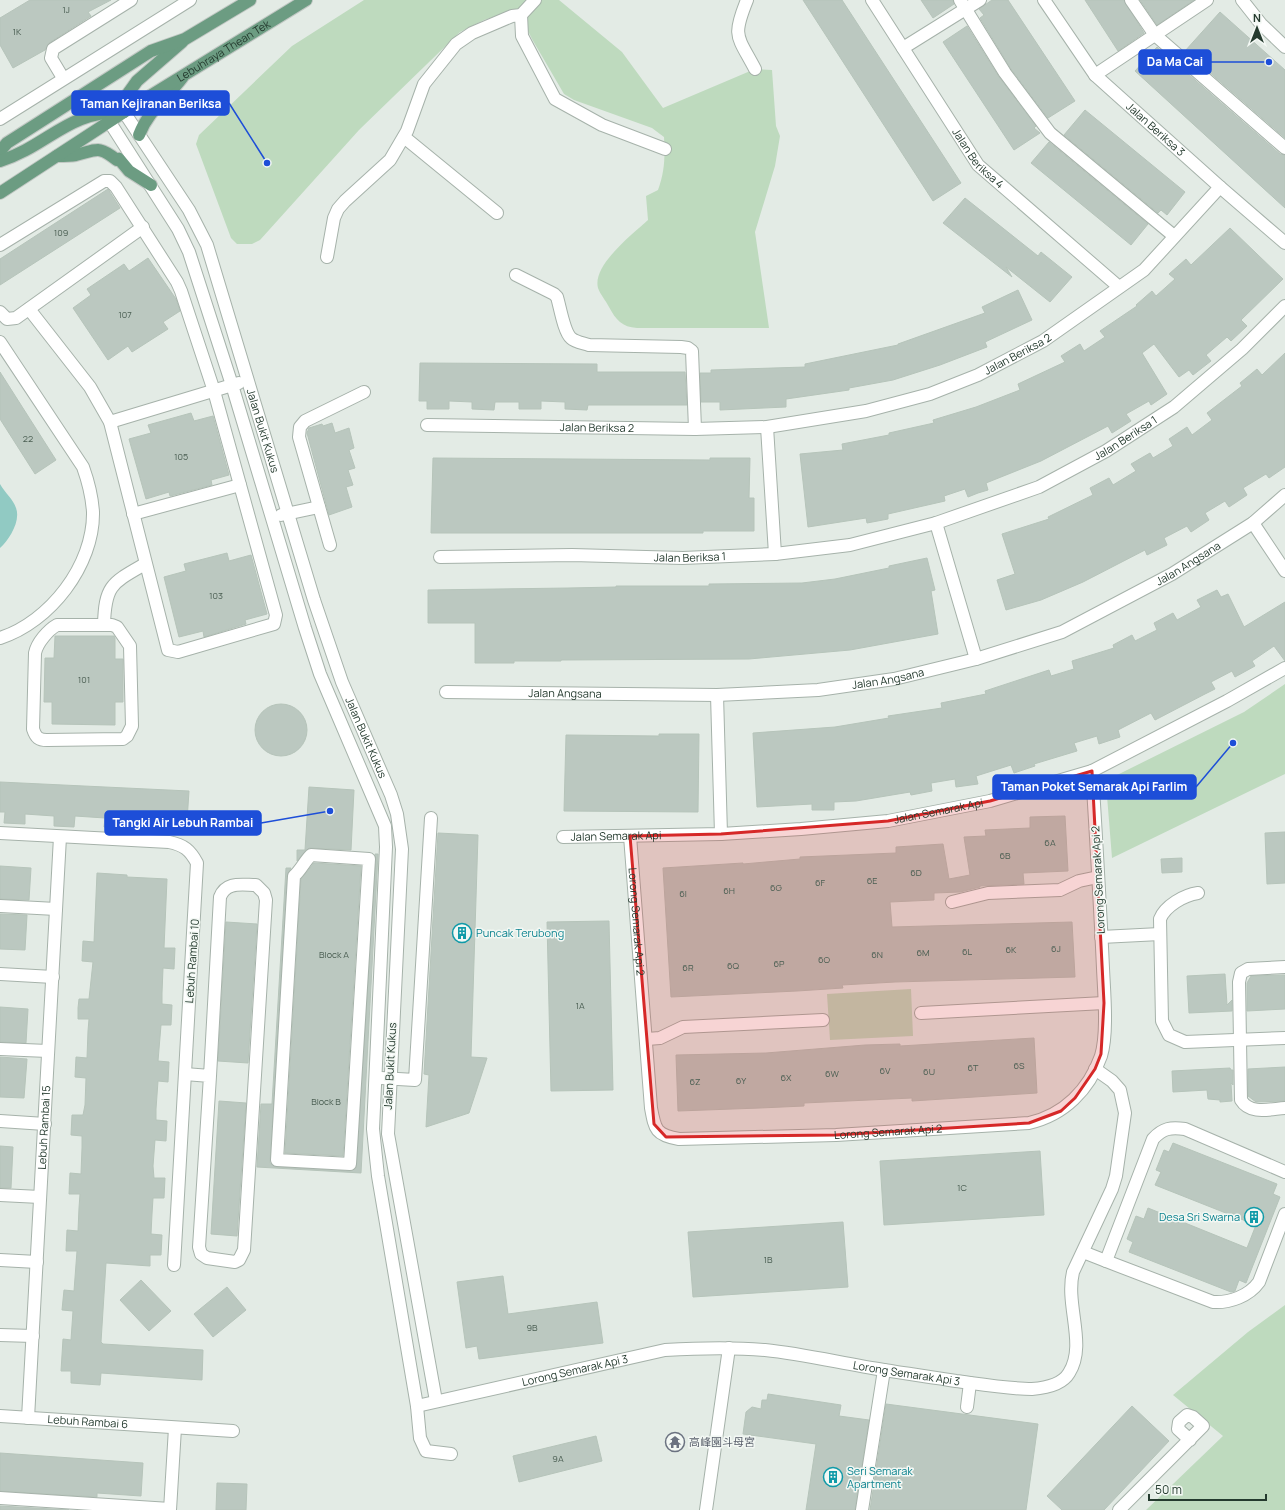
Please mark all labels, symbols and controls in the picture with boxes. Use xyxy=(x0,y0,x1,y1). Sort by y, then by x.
house number: 1J xyxy=(62,3,70,16)
north arrow xyxy=(1237,8,1277,48)
text: N xyxy=(1253,10,1261,25)
street label: Lebuhraya Thean Tek xyxy=(174,16,273,85)
house number: 1K xyxy=(13,25,22,38)
callout: Da Ma Cai xyxy=(1139,50,1211,74)
text: Da Ma Cai xyxy=(1147,53,1203,70)
callout: Taman Kejiranan Beriksa xyxy=(72,91,229,115)
text: Taman Kejiranan Beriksa xyxy=(81,95,222,112)
street label: Jalan Beriksa 3 xyxy=(1123,99,1188,159)
street label: Jalan Beriksa 4 xyxy=(949,125,1007,191)
house number: 109 xyxy=(54,226,68,239)
house number: 107 xyxy=(118,308,132,321)
street label: Jalan Beriksa 2 xyxy=(981,330,1054,378)
street label: Jalan Bukit Kukus xyxy=(244,387,283,475)
street label: Jalan Beriksa 1 xyxy=(1091,412,1160,463)
street label: Jalan Beriksa 2 xyxy=(560,419,634,435)
house number: 22 xyxy=(23,432,33,445)
house number: 105 xyxy=(174,450,188,463)
street label: Jalan Angsana xyxy=(1153,537,1223,588)
street label: Jalan Beriksa 1 xyxy=(654,548,726,565)
house number: 103 xyxy=(209,589,223,602)
street label: Jalan Angsana xyxy=(851,664,926,692)
house number: 101 xyxy=(78,673,90,686)
street label: Jalan Angsana xyxy=(528,685,602,701)
street label: Jalan Bukit Kukus xyxy=(342,694,391,781)
callout: Taman Poket Semarak Api Farlim xyxy=(993,775,1196,799)
text: Taman Poket Semarak Api Farlim xyxy=(1001,778,1188,795)
street label: Jalan Semarak Api xyxy=(892,795,984,827)
callout: Tangki Air Lebuh Rambai xyxy=(105,811,261,835)
text: Tangki Air Lebuh Rambai xyxy=(113,814,253,831)
street label: Lorong Semarak Api 2 xyxy=(1087,826,1108,934)
street label: Jalan Semarak Api xyxy=(570,827,662,844)
house number: 6A xyxy=(1044,836,1056,849)
house number: 6B xyxy=(999,849,1011,862)
house number: 6D xyxy=(910,866,922,879)
street label: Lorong Semarak Api 2 xyxy=(625,867,649,976)
house number: 6E xyxy=(867,874,877,887)
house number: 6F xyxy=(815,876,826,889)
house number: 6G xyxy=(770,881,783,894)
house number: 6H xyxy=(723,884,735,897)
house number: 6I xyxy=(679,887,687,900)
street label: Lebuh Rambai 10 xyxy=(181,918,202,1004)
building icon: Puncak Terubong xyxy=(451,922,473,944)
place label: Puncak Terubong xyxy=(476,925,564,940)
house number: 6J xyxy=(1051,942,1061,955)
house number: 6K xyxy=(1006,943,1017,956)
house number: 6L xyxy=(962,945,972,958)
house number: 6M xyxy=(916,946,930,959)
house number: Block A xyxy=(319,948,349,961)
house number: 6N xyxy=(871,948,883,961)
house number: 6O xyxy=(818,953,831,966)
house number: 6P xyxy=(773,957,785,970)
house number: 6Q xyxy=(727,959,740,972)
house number: 6R xyxy=(682,961,694,974)
house number: 1A xyxy=(575,999,585,1012)
street label: Jalan Bukit Kukus xyxy=(380,1022,399,1110)
house number: 6S xyxy=(1013,1059,1025,1072)
house number: 6T xyxy=(968,1061,979,1074)
house number: 6V xyxy=(879,1064,891,1077)
house number: 6U xyxy=(923,1065,935,1078)
house number: 6W xyxy=(825,1067,840,1080)
house number: 6X xyxy=(780,1071,792,1084)
house number: 6Y xyxy=(736,1074,746,1087)
house number: 6Z xyxy=(689,1075,701,1088)
street label: Lebuh Rambai 15 xyxy=(34,1085,53,1170)
house number: Block B xyxy=(311,1095,341,1108)
street label: Lorong Semarak Api 2 xyxy=(834,1120,943,1142)
house number: 1C xyxy=(957,1181,968,1194)
building icon: Desa Sri Swarna xyxy=(1243,1206,1265,1228)
place label: Desa Sri Swarna xyxy=(1159,1209,1240,1224)
house number: 1B xyxy=(763,1253,773,1266)
house number: 9B xyxy=(526,1321,538,1334)
street label: Lorong Semarak Api 3 xyxy=(520,1351,629,1389)
street label: Lorong Semarak Api 3 xyxy=(852,1357,961,1388)
street label: Lebuh Rambai 6 xyxy=(47,1411,129,1431)
temple icon: 高峰園斗母宮 xyxy=(664,1431,686,1453)
place label: 高峰園斗母宮 xyxy=(689,1434,755,1449)
house number: 9A xyxy=(552,1452,564,1465)
place label: Seri Semarak Apartment xyxy=(847,1463,913,1491)
building icon: Seri Semarak Apartment xyxy=(822,1466,844,1488)
scale bar xyxy=(1149,1476,1266,1502)
text: 50 m xyxy=(1155,1481,1182,1498)

